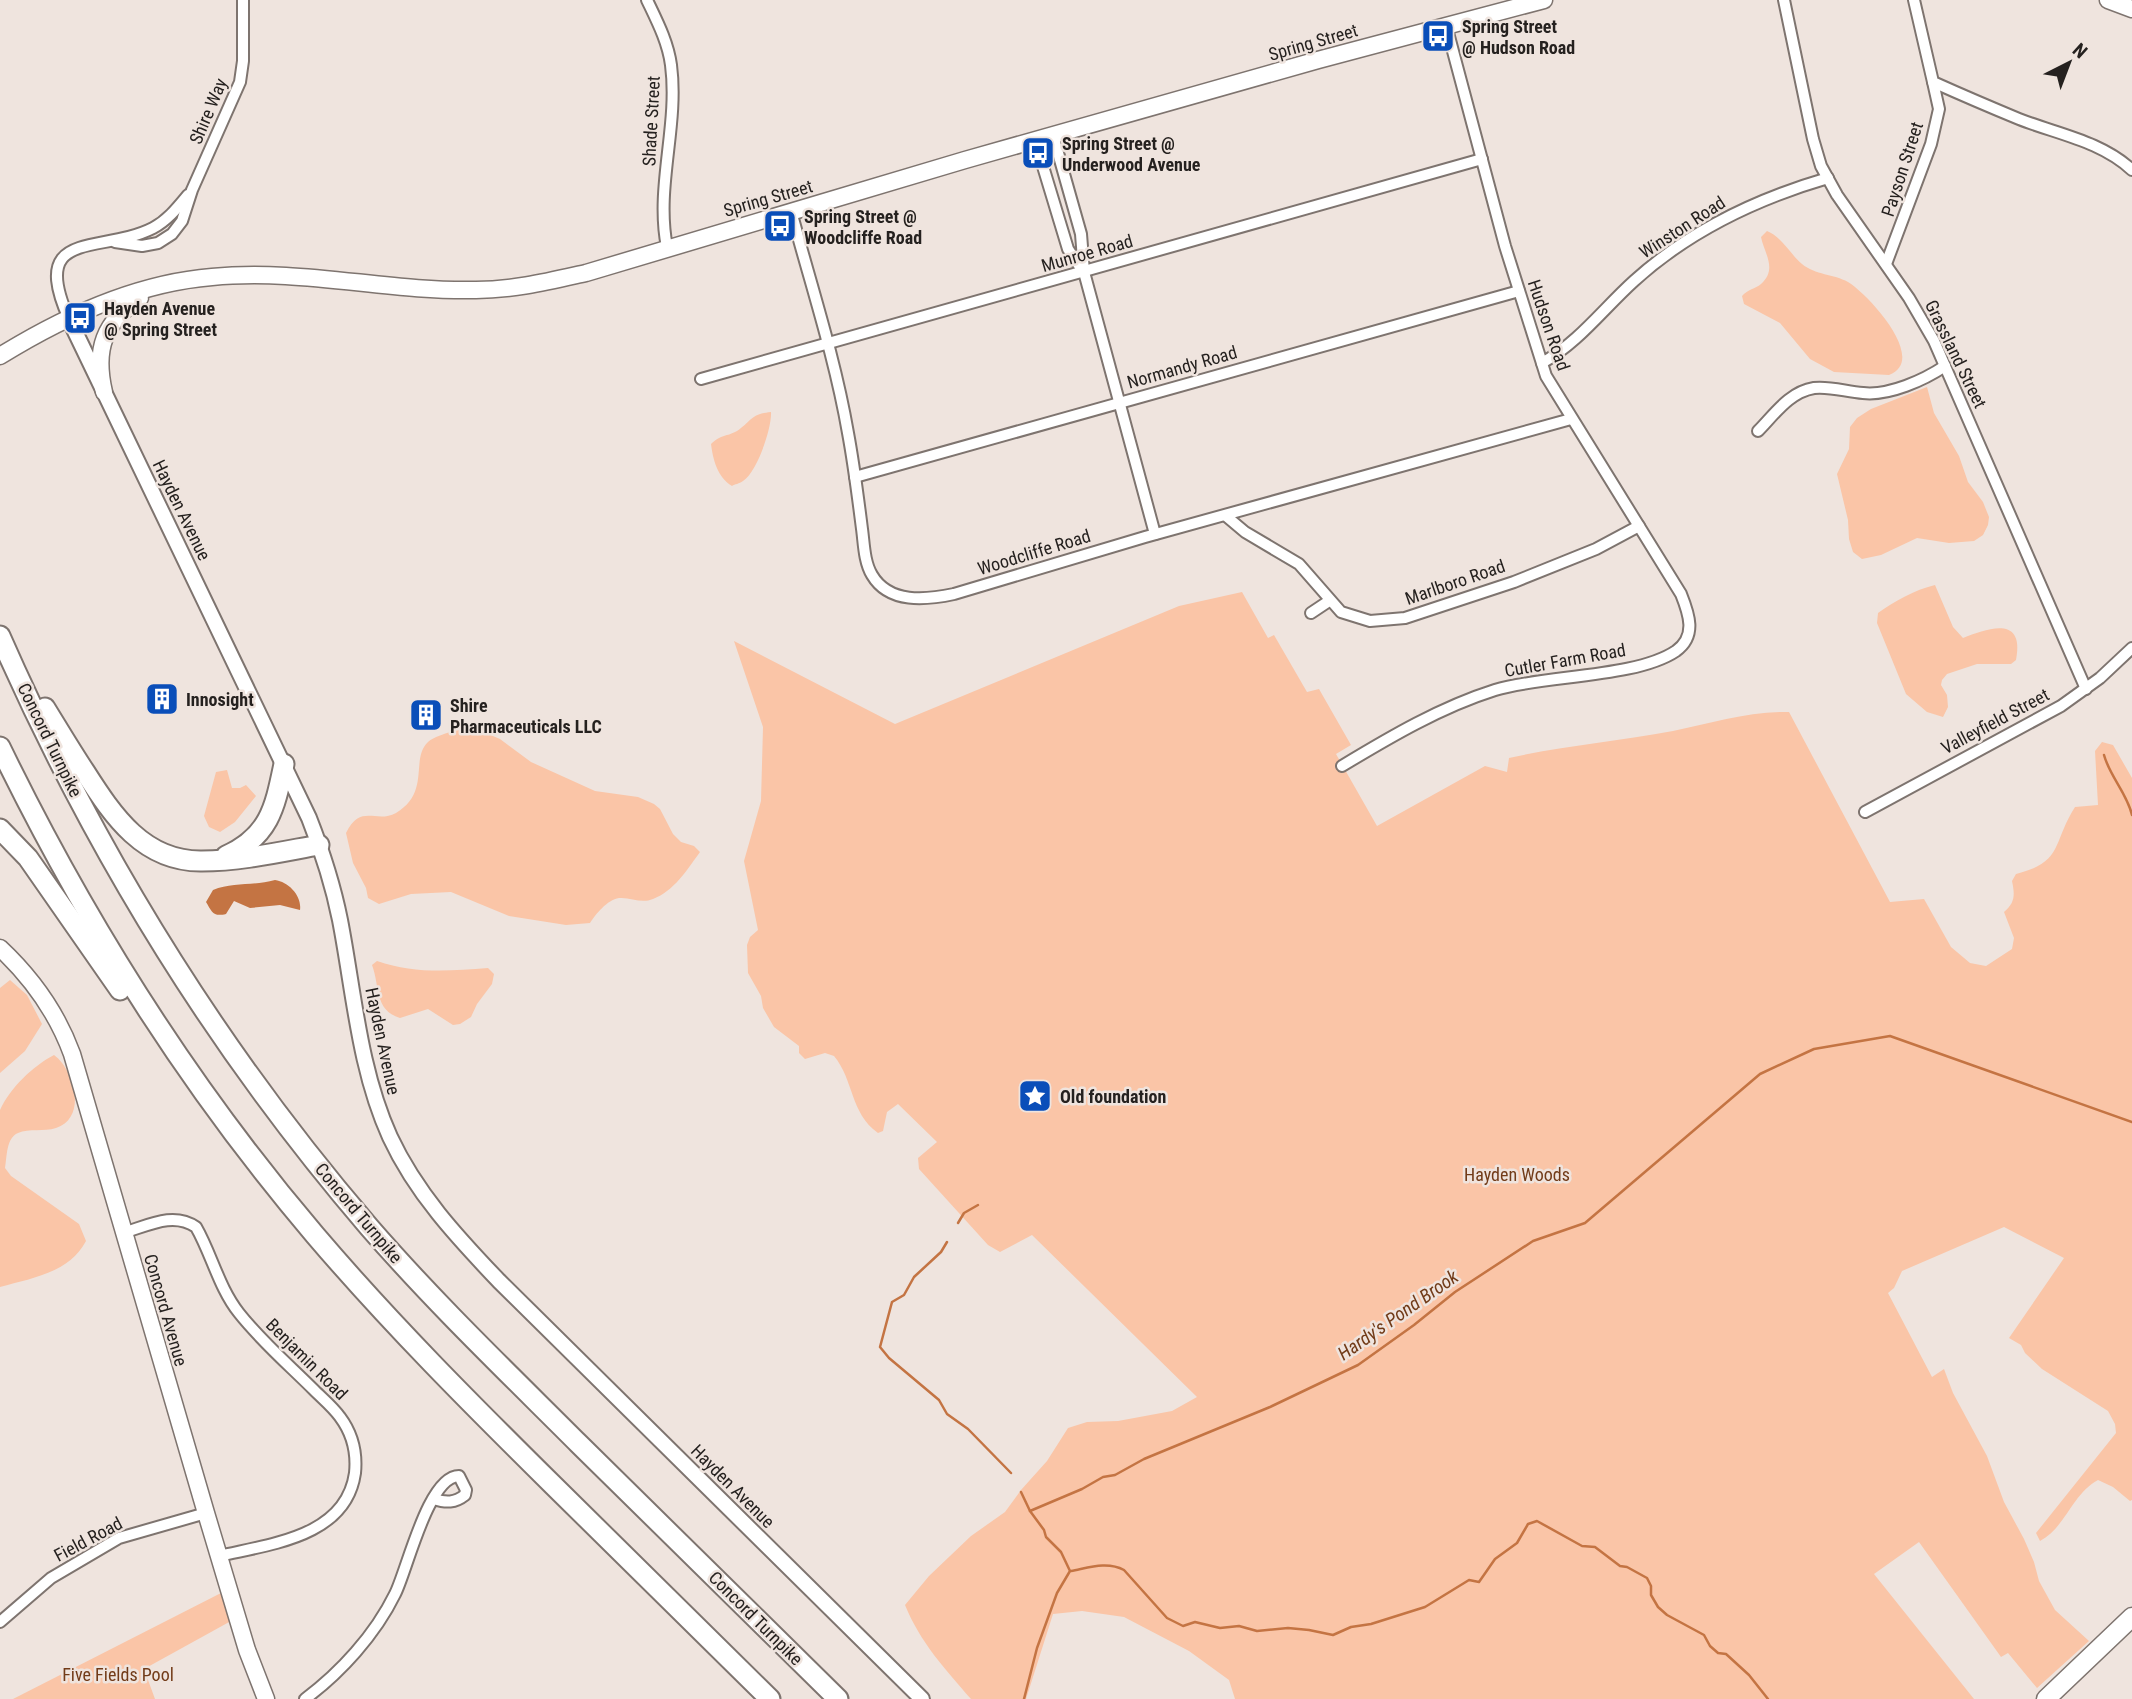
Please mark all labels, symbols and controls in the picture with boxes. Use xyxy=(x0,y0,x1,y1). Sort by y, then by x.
place label: Spring Street @ Hudson Road xyxy=(1462,16,1575,58)
bus stop icon: Spring Street @ Hudson Road xyxy=(1419,17,1457,55)
street label: Spring Street xyxy=(1266,19,1360,65)
north arrow xyxy=(2034,28,2104,98)
text: N xyxy=(2068,38,2092,63)
street label: Shire Way xyxy=(185,74,231,147)
street label: Shade Street xyxy=(638,75,664,167)
street label: Payson Street xyxy=(1877,119,1927,219)
place label: Spring Street @ Underwood Avenue xyxy=(1062,133,1201,175)
bus stop icon: Spring Street @ Underwood Avenue xyxy=(1019,134,1057,172)
street label: Spring Street xyxy=(721,175,815,221)
street label: Winston Road xyxy=(1635,192,1729,262)
place label: Spring Street @ Woodcliffe Road xyxy=(804,206,922,248)
bus stop icon: Spring Street @ Woodcliffe Road xyxy=(761,207,799,245)
street label: Munroe Road xyxy=(1039,230,1135,276)
street label: Hudson Road xyxy=(1524,277,1574,373)
street label: Grassland Street xyxy=(1921,297,1991,411)
place label: Hayden Avenue @ Spring Street xyxy=(104,298,217,340)
bus stop icon: Hayden Avenue @ Spring Street xyxy=(61,299,99,337)
street label: Normandy Road xyxy=(1125,341,1239,393)
street label: Hayden Avenue xyxy=(149,456,215,564)
street label: Woodcliffe Road xyxy=(975,525,1093,579)
street label: Marlboro Road xyxy=(1402,555,1508,609)
street label: Cutler Farm Road xyxy=(1503,639,1627,681)
street label: Concord Turnpike xyxy=(13,680,87,800)
building icon: Innosight xyxy=(143,680,181,718)
street label: Valleyfield Street xyxy=(1938,684,2052,758)
place label: Innosight xyxy=(186,689,254,710)
place label: Shire Pharmaceuticals LLC xyxy=(450,695,602,737)
building icon: Shire Pharmaceuticals LLC xyxy=(407,696,445,734)
street label: Hayden Avenue xyxy=(361,985,405,1097)
place icon: Old foundation xyxy=(1016,1077,1054,1115)
place label: Old foundation xyxy=(1060,1086,1166,1107)
street label: Concord Turnpike xyxy=(311,1159,407,1267)
park label: Hayden Woods xyxy=(1464,1164,1570,1185)
street label: Concord Avenue xyxy=(140,1252,192,1368)
water label: Hardy's Pond Brook xyxy=(1333,1264,1463,1365)
street label: Benjamin Road xyxy=(262,1314,352,1404)
street label: Hayden Avenue xyxy=(687,1440,779,1532)
street label: Field Road xyxy=(50,1512,126,1566)
street label: Concord Turnpike xyxy=(705,1567,807,1669)
park label: Five Fields Pool xyxy=(62,1664,174,1685)

